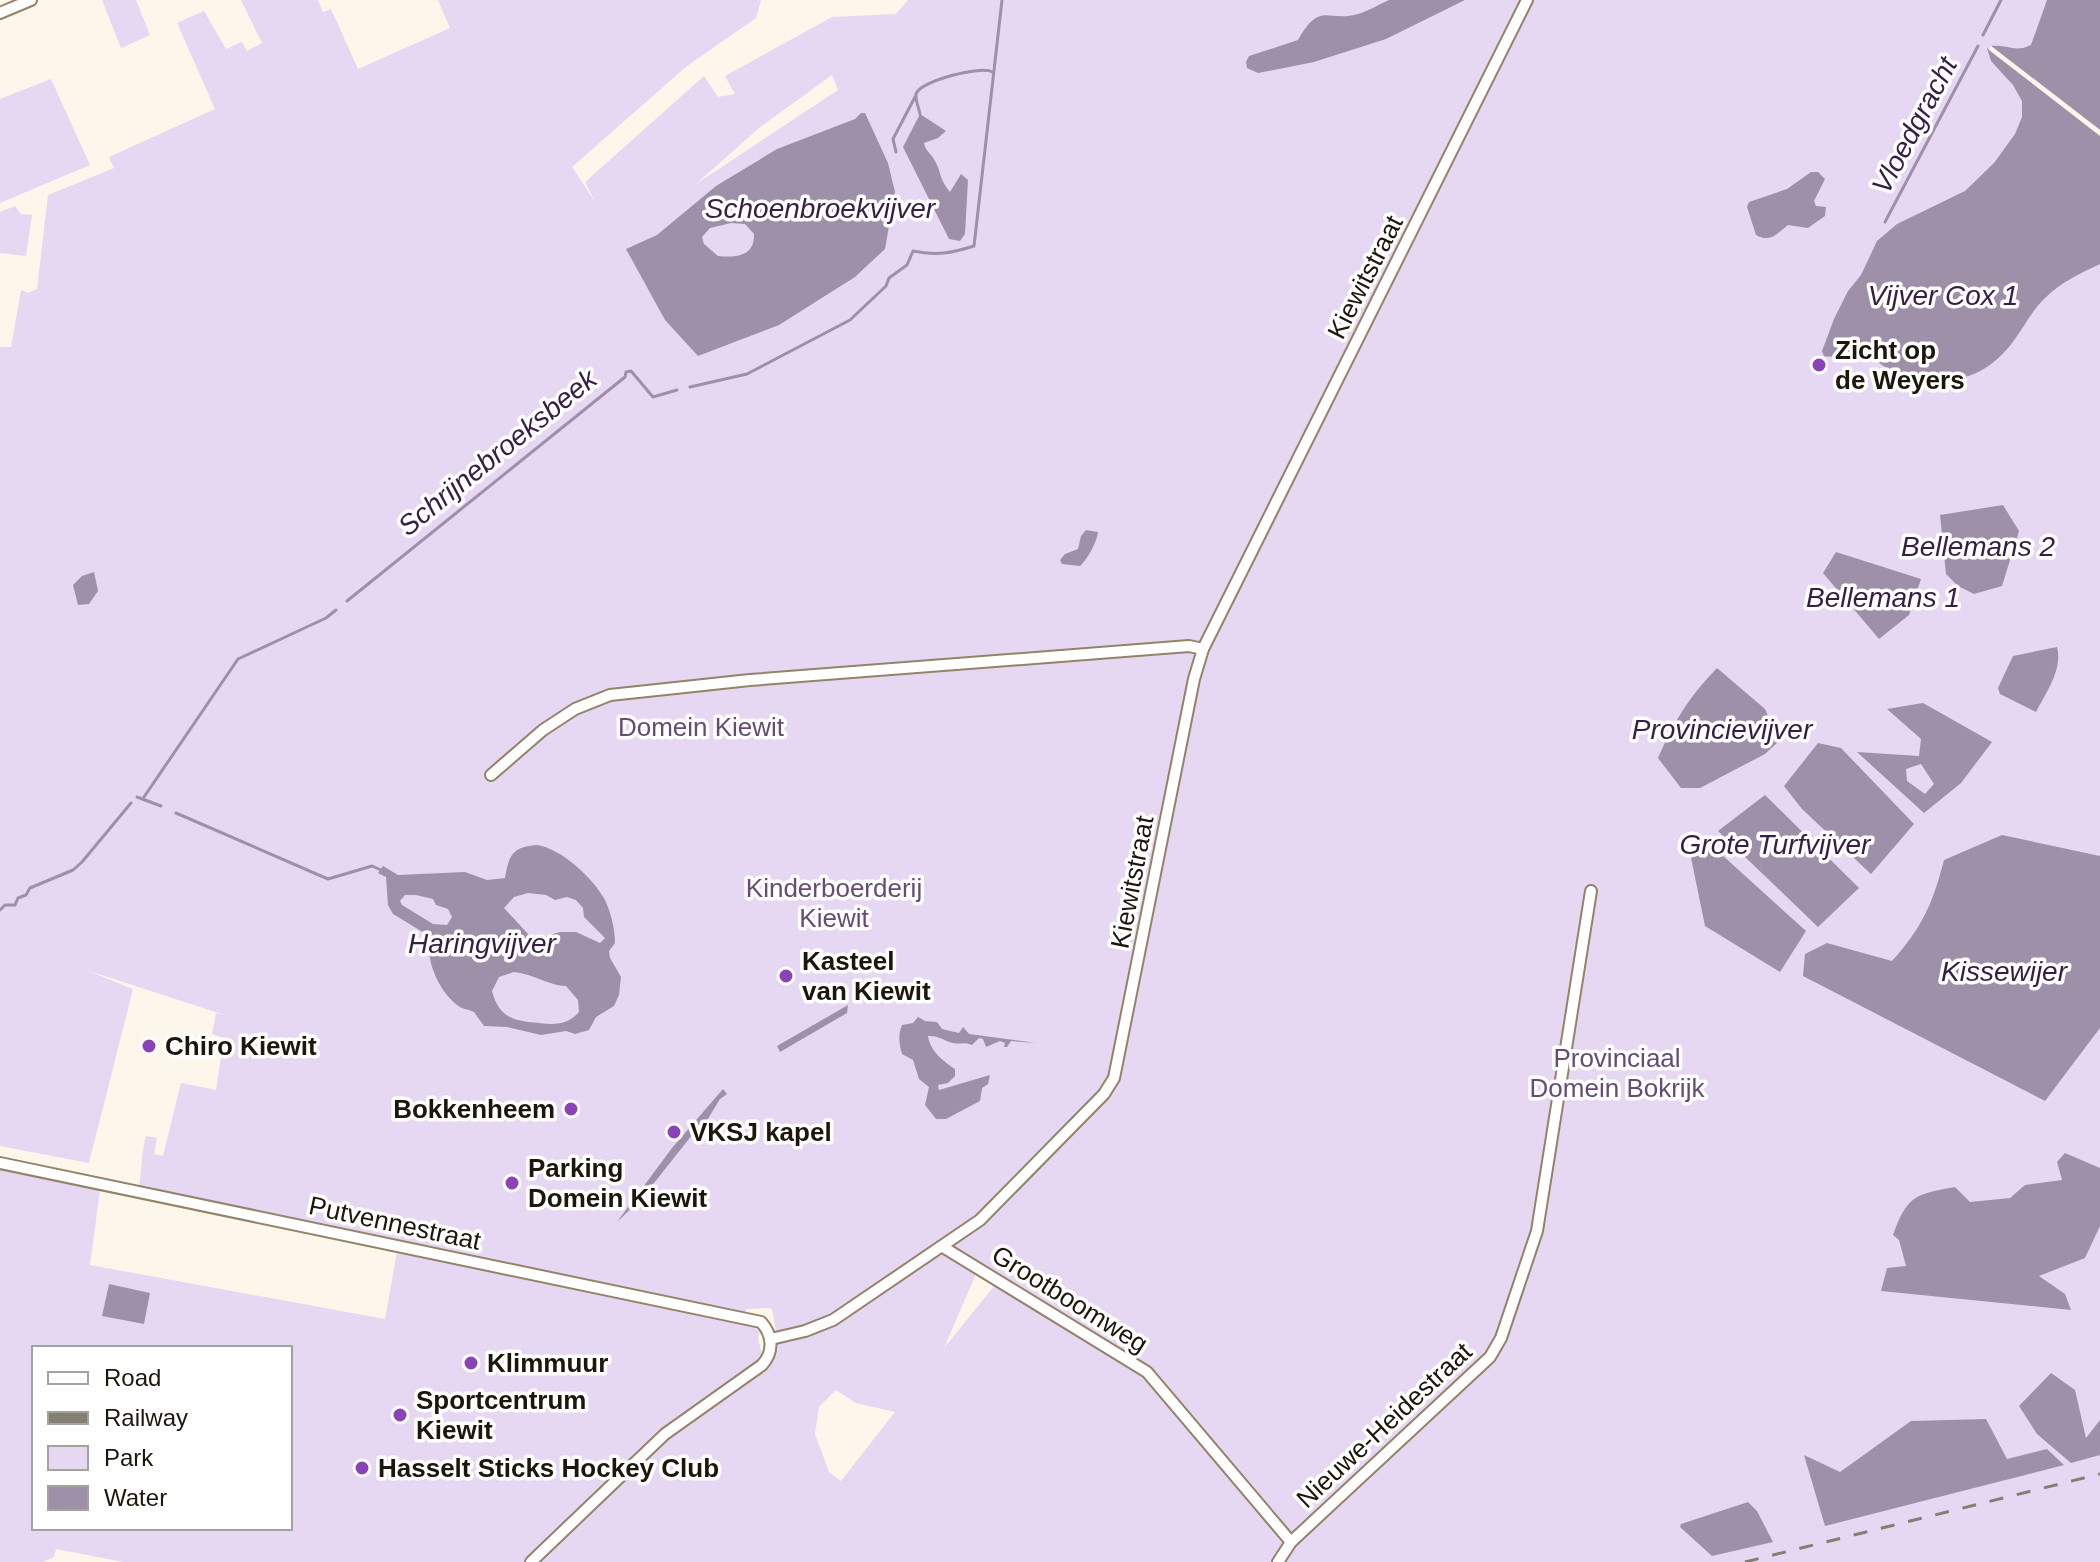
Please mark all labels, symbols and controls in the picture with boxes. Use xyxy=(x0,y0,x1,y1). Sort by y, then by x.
water label: Vloedgracht xyxy=(1866,51,1964,198)
water label: Schoenbroekvijver xyxy=(705,193,937,224)
street label: Kiewitstraat xyxy=(1321,210,1409,344)
water label: Vijver Cox 1 xyxy=(1868,280,2018,311)
place label: Zicht op de Weyers xyxy=(1835,335,1965,395)
marker: Zicht op de Weyers xyxy=(1810,356,1828,374)
water label: Schrijnebroeksbeek xyxy=(392,362,604,542)
water label: Bellemans 2 xyxy=(1901,531,2055,562)
water label: Bellemans 1 xyxy=(1806,582,1960,613)
park label: Domein Kiewit xyxy=(618,712,785,742)
water label: Provincievijver xyxy=(1632,714,1814,745)
street label: Kiewitstraat xyxy=(1104,812,1160,951)
water label: Grote Turfvijver xyxy=(1680,829,1872,860)
park label: Kinderboerderij Kiewit xyxy=(746,873,922,933)
water label: Haringvijver xyxy=(408,928,558,959)
place label: Kasteel van Kiewit xyxy=(802,946,931,1006)
water label: Kissewijer xyxy=(1941,956,2069,987)
marker: Kasteel van Kiewit xyxy=(777,967,795,985)
place label: Chiro Kiewit xyxy=(165,1031,317,1061)
marker: Chiro Kiewit xyxy=(140,1037,158,1055)
park label: Provinciaal Domein Bokrijk xyxy=(1530,1043,1705,1103)
place label: Bokkenheem xyxy=(393,1094,555,1124)
marker: Bokkenheem xyxy=(562,1100,580,1118)
place label: VKSJ kapel xyxy=(690,1117,832,1147)
marker: VKSJ kapel xyxy=(665,1123,683,1141)
place label: Parking Domein Kiewit xyxy=(528,1153,707,1213)
marker: Parking Domein Kiewit xyxy=(503,1174,521,1192)
street label: Putvennestraat xyxy=(306,1190,484,1256)
street label: Grootboomweg xyxy=(987,1239,1153,1359)
street label: Nieuwe-Heidestraat xyxy=(1290,1336,1478,1514)
legend xyxy=(32,1346,292,1530)
place label: Klimmuur xyxy=(487,1348,608,1378)
marker: Klimmuur xyxy=(462,1354,480,1372)
text: Road xyxy=(104,1364,161,1391)
place label: Sportcentrum Kiewit xyxy=(416,1385,586,1445)
text: Railway xyxy=(104,1404,188,1431)
marker: Sportcentrum Kiewit xyxy=(391,1406,409,1424)
text: Park xyxy=(104,1444,154,1471)
place label: Hasselt Sticks Hockey Club xyxy=(378,1453,719,1483)
marker: Hasselt Sticks Hockey Club xyxy=(353,1459,371,1477)
text: Water xyxy=(104,1484,167,1511)

